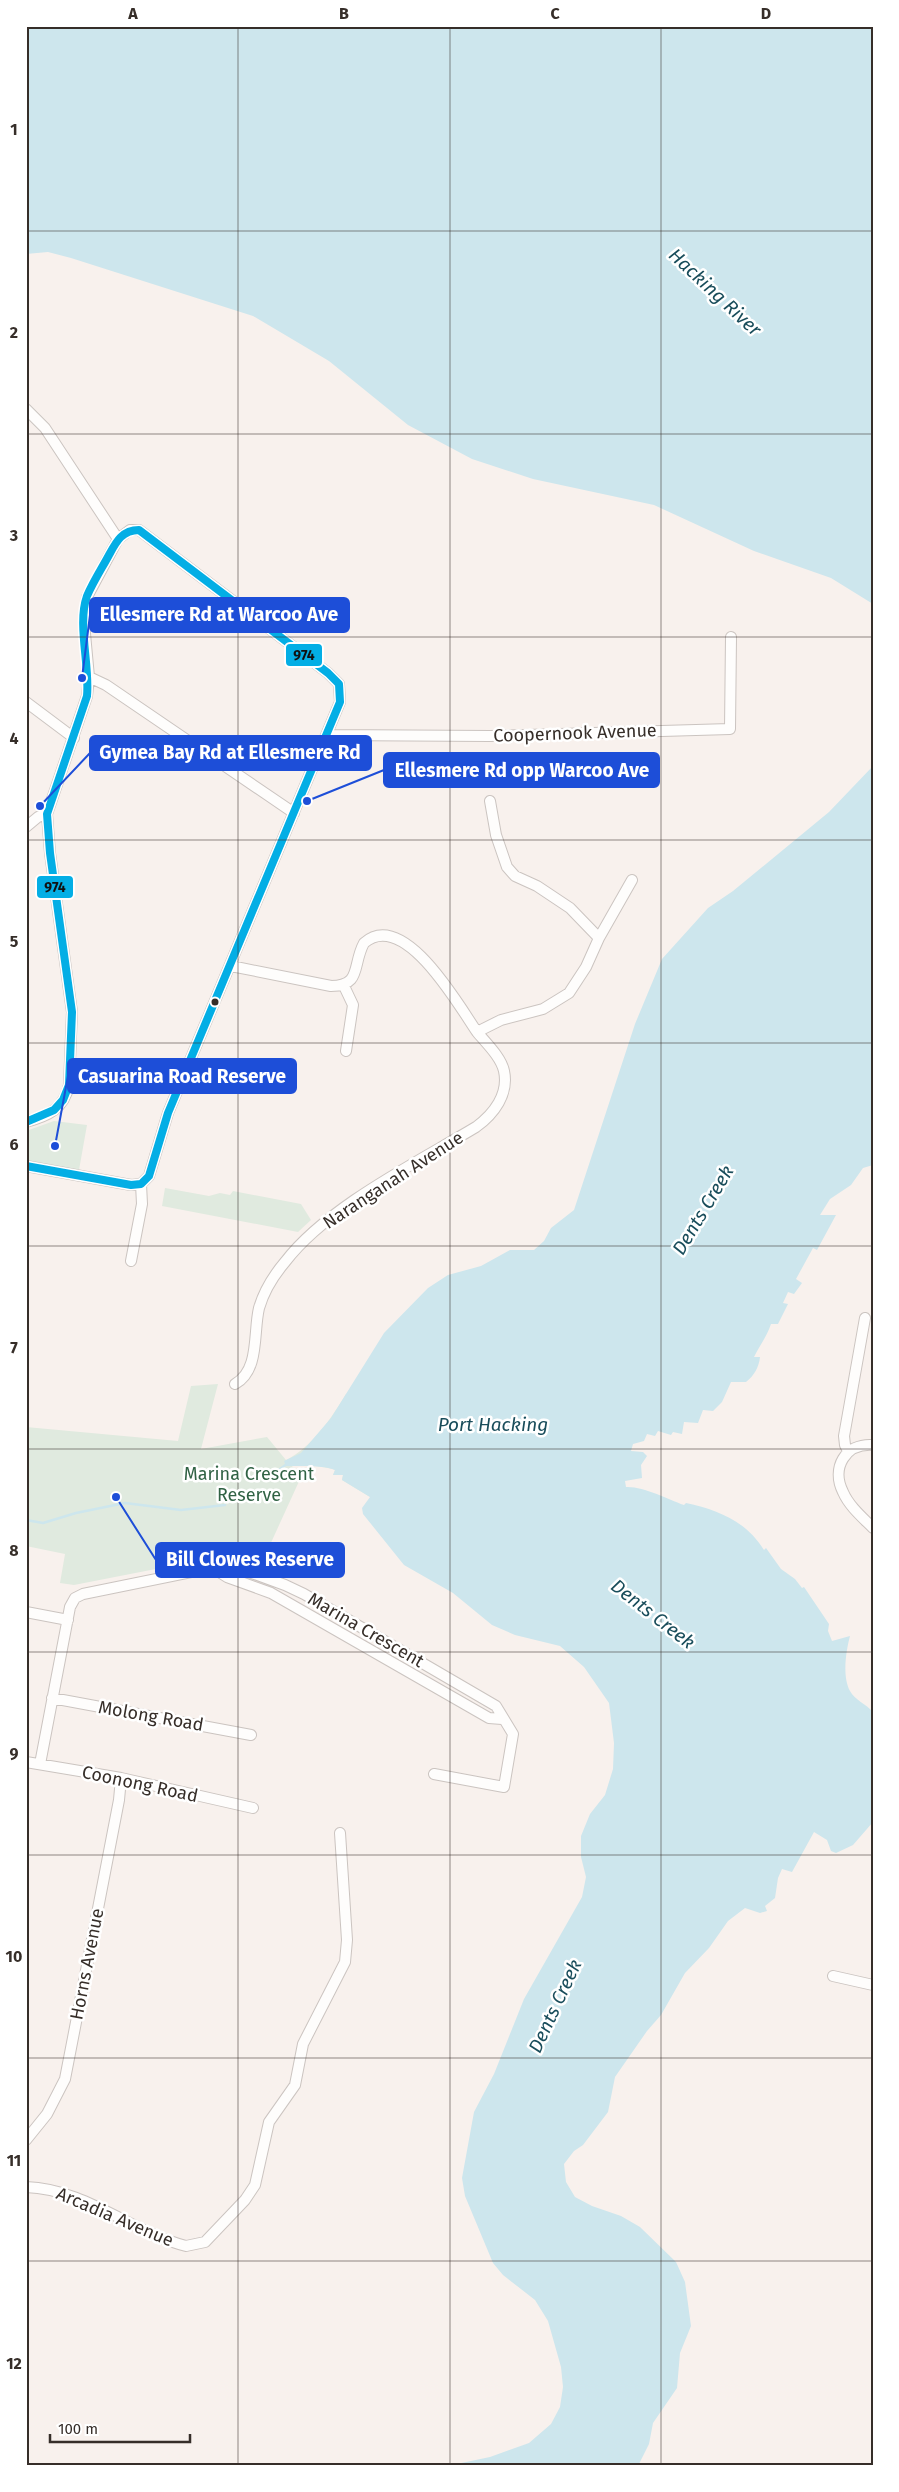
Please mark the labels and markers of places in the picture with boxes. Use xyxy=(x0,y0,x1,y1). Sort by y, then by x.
callout: Ellesmere Rd at Warcoo Ave xyxy=(90,598,349,632)
callout: Gymea Bay Rd at Ellesmere Rd xyxy=(90,736,371,770)
callout: Ellesmere Rd opp Warcoo Ave xyxy=(384,753,659,787)
unlabelled marker xyxy=(210,997,220,1007)
callout: Casuarina Road Reserve xyxy=(68,1059,296,1093)
callout: Bill Clowes Reserve xyxy=(156,1543,344,1577)

